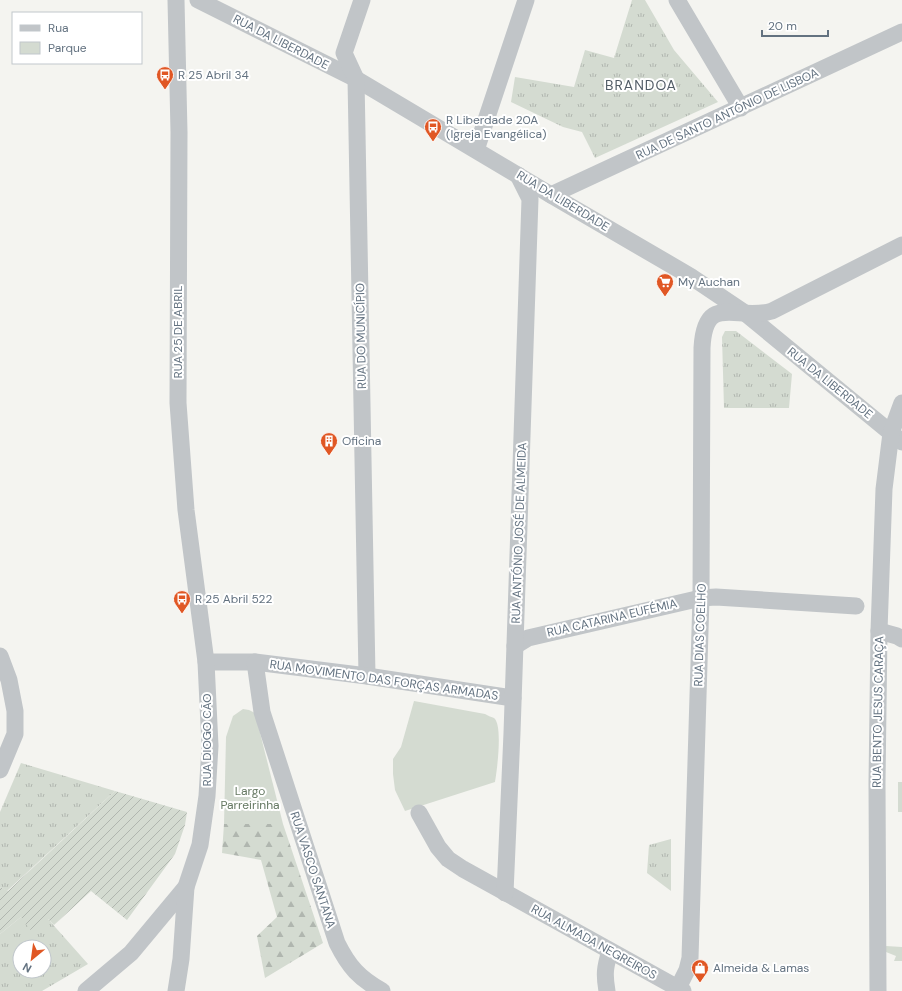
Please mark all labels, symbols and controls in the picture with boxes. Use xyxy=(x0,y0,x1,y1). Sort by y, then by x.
street label: RUA DA LIBERDADE xyxy=(230,11,332,73)
legend xyxy=(12,12,142,64)
scale bar xyxy=(762,12,828,38)
text: 20 m xyxy=(768,18,797,34)
text: Rua xyxy=(48,20,69,36)
text: Parque xyxy=(48,40,87,56)
bus stop icon: R 25 Abril 34 xyxy=(155,65,175,90)
street label: RUA DE SANTO ANTÓNIO DE LISBOA xyxy=(633,65,821,163)
place label: R 25 Abril 34 xyxy=(178,67,249,83)
district label: BRANDOA xyxy=(605,76,677,94)
place label: R Liberdade 20A (Igreja Evangélica) xyxy=(446,112,547,142)
bus stop icon: R Liberdade 20A (Igreja Evangélica) xyxy=(423,117,443,142)
street label: RUA DA LIBERDADE xyxy=(514,167,613,235)
supermarket icon: My Auchan xyxy=(655,272,675,297)
place label: My Auchan xyxy=(678,274,740,290)
street label: RUA DO MUNICÍPIO xyxy=(352,283,370,389)
street label: RUA 25 DE ABRIL xyxy=(170,286,186,378)
street label: RUA DA LIBERDADE xyxy=(784,344,876,423)
building icon: Oficina xyxy=(319,431,339,456)
place label: Oficina xyxy=(342,433,381,449)
street label: RUA ANTÓNIO JOSÉ DE ALMEIDA xyxy=(508,442,530,624)
street label: RUA DIAS COELHO xyxy=(690,583,710,687)
bus stop icon: R 25 Abril 522 xyxy=(172,589,192,614)
place label: R 25 Abril 522 xyxy=(195,591,272,607)
street label: RUA CATARINA EUFÉMIA xyxy=(545,595,679,641)
street label: RUA BENTO JESUS CARAÇA xyxy=(869,636,887,788)
street label: RUA MOVIMENTO DAS FORÇAS ARMADAS xyxy=(269,656,499,704)
street label: RUA DIOGO CÃO xyxy=(199,694,215,786)
park label: Largo Parreirinha xyxy=(220,783,280,813)
street label: RUA VASCO SANTANA xyxy=(287,810,339,930)
street label: RUA ALMADA NEGREIROS xyxy=(528,901,660,983)
north arrow xyxy=(12,939,52,979)
shop icon: Almeida & Lamas xyxy=(690,958,710,983)
text: N xyxy=(20,960,34,976)
place label: Almeida & Lamas xyxy=(713,960,809,976)

